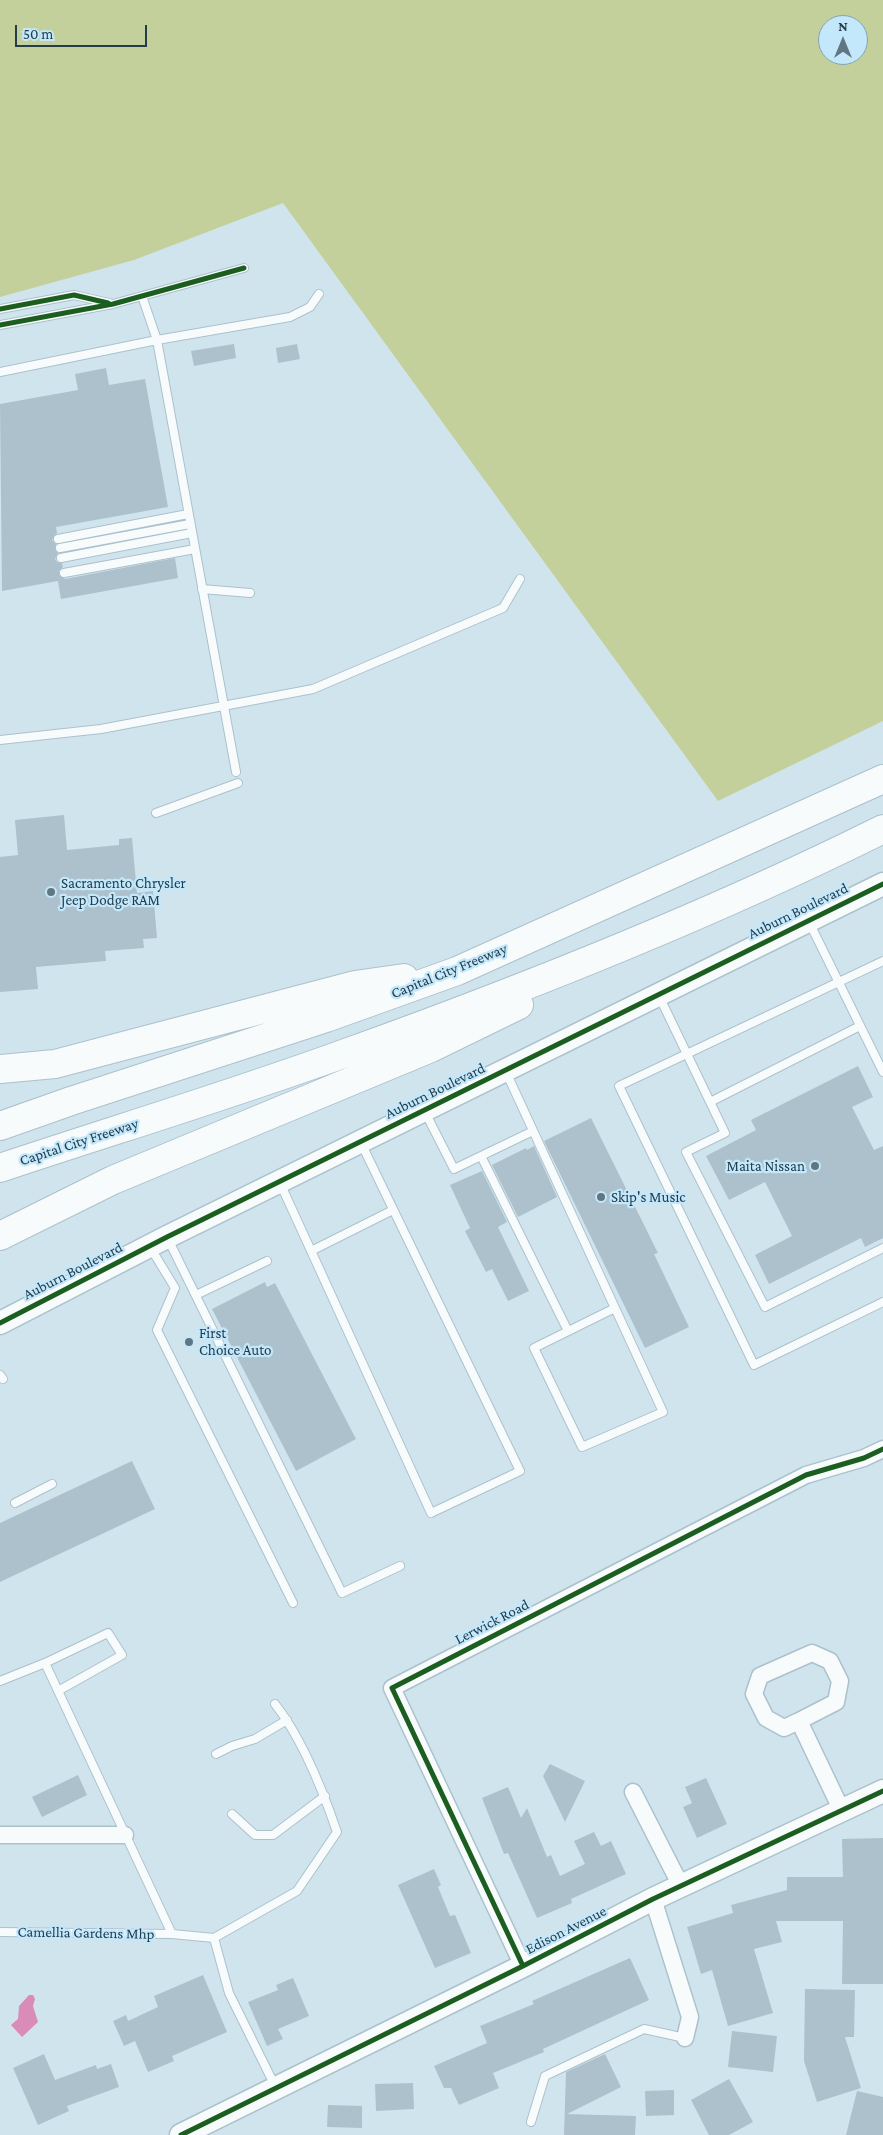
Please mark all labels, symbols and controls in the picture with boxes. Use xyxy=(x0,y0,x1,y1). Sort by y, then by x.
scale bar xyxy=(18,15,150,47)
north arrow xyxy=(818,15,868,65)
text: N xyxy=(838,18,848,34)
text: 50 m xyxy=(23,26,53,42)
place label: Sacramento Chrysler Jeep Dodge RAM xyxy=(61,874,186,909)
street label: Auburn Boulevard xyxy=(745,879,851,943)
marker: Sacramento Chrysler Jeep Dodge RAM xyxy=(45,886,57,898)
street label: Capital City Freeway xyxy=(388,939,510,1003)
street label: Auburn Boulevard xyxy=(382,1059,488,1123)
street label: Capital City Freeway xyxy=(17,1114,141,1170)
place label: Maita Nissan xyxy=(726,1157,805,1175)
marker: Maita Nissan xyxy=(809,1160,821,1172)
place label: Skip's Music xyxy=(611,1188,686,1206)
marker: Skip's Music xyxy=(595,1191,607,1203)
street label: Auburn Boulevard xyxy=(20,1238,126,1304)
place label: First Choice Auto xyxy=(199,1324,271,1359)
marker: First Choice Auto xyxy=(183,1336,195,1348)
street label: Lerwick Road xyxy=(452,1596,532,1648)
street label: Edison Avenue xyxy=(523,1902,609,1958)
street label: Camellia Gardens Mhp xyxy=(17,1923,155,1943)

